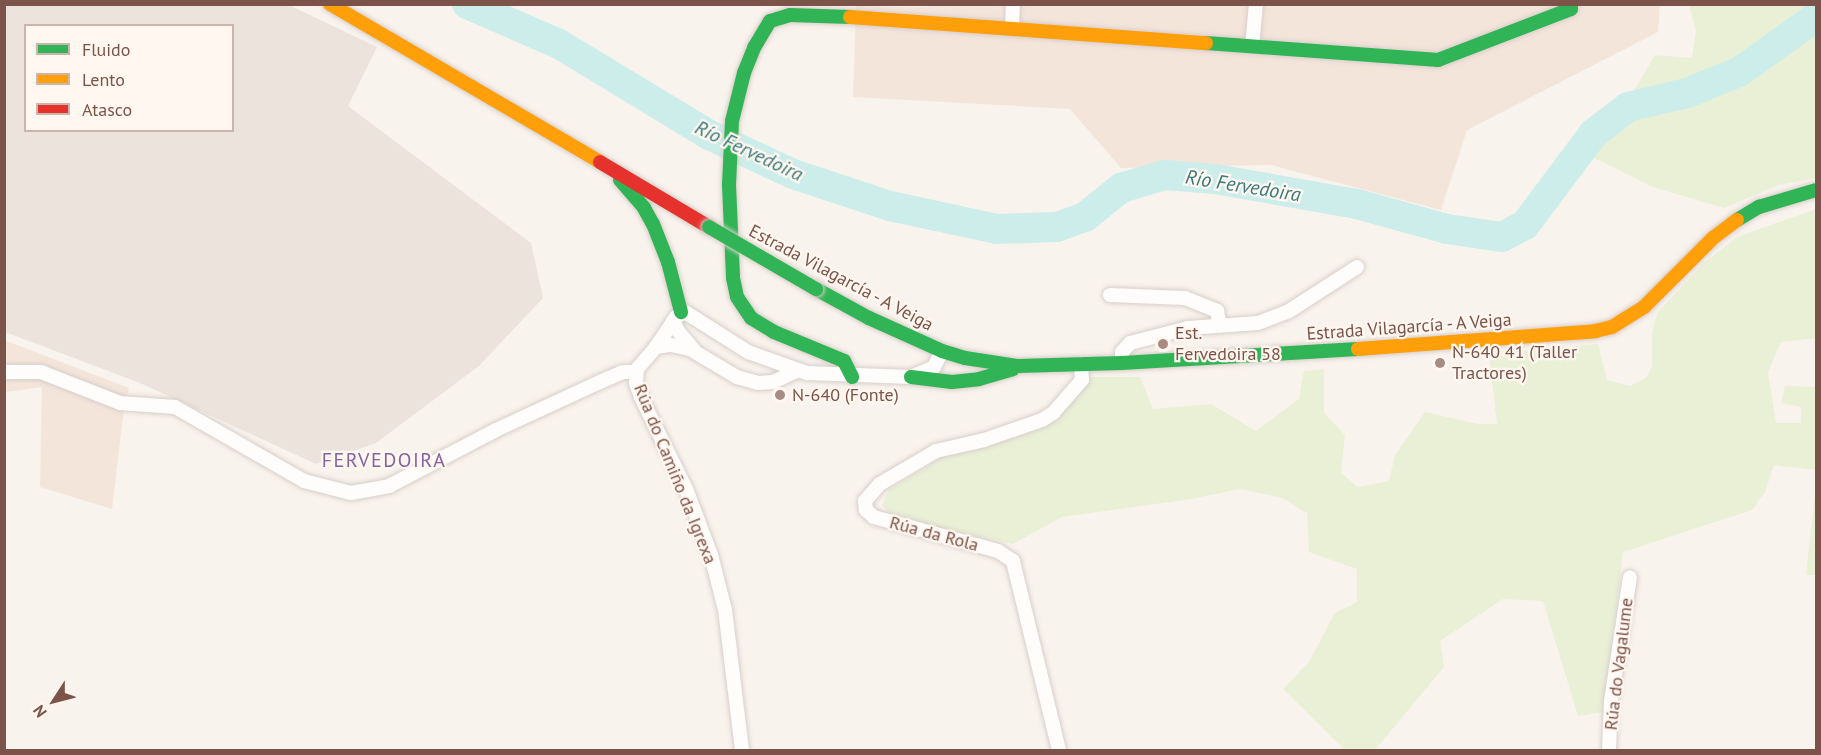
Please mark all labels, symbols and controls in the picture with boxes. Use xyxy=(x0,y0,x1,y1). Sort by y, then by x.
legend xyxy=(24,24,234,132)
text: Fluido xyxy=(82,38,130,61)
text: Lento xyxy=(82,68,125,91)
text: Atasco xyxy=(82,98,132,121)
water label: Río Fervedoira xyxy=(691,115,807,187)
water label: Río Fervedoira xyxy=(1184,165,1302,207)
street label: Estrada Vilagarcía - A Veiga xyxy=(743,219,939,337)
street label: Estrada Vilagarcía - A Veiga xyxy=(1303,309,1515,345)
place label: Est. Fervedoira 58 xyxy=(1175,323,1281,366)
marker: Est. Fervedoira 58 xyxy=(1156,337,1170,351)
place label: N-640 41 (Taller Tractores) xyxy=(1452,342,1577,385)
marker: N-640 41 (Taller Tractores) xyxy=(1433,356,1447,370)
street label: Rúa do Camiño da Igrexa xyxy=(629,381,721,567)
place label: N-640 (Fonte) xyxy=(792,384,899,406)
marker: N-640 (Fonte) xyxy=(773,388,787,402)
district label: FERVEDOIRA xyxy=(322,448,446,472)
street label: Rúa da Rola xyxy=(887,512,981,556)
street label: Rúa do Vagalume xyxy=(1600,596,1638,732)
north arrow xyxy=(24,671,84,731)
text: N xyxy=(28,701,51,722)

